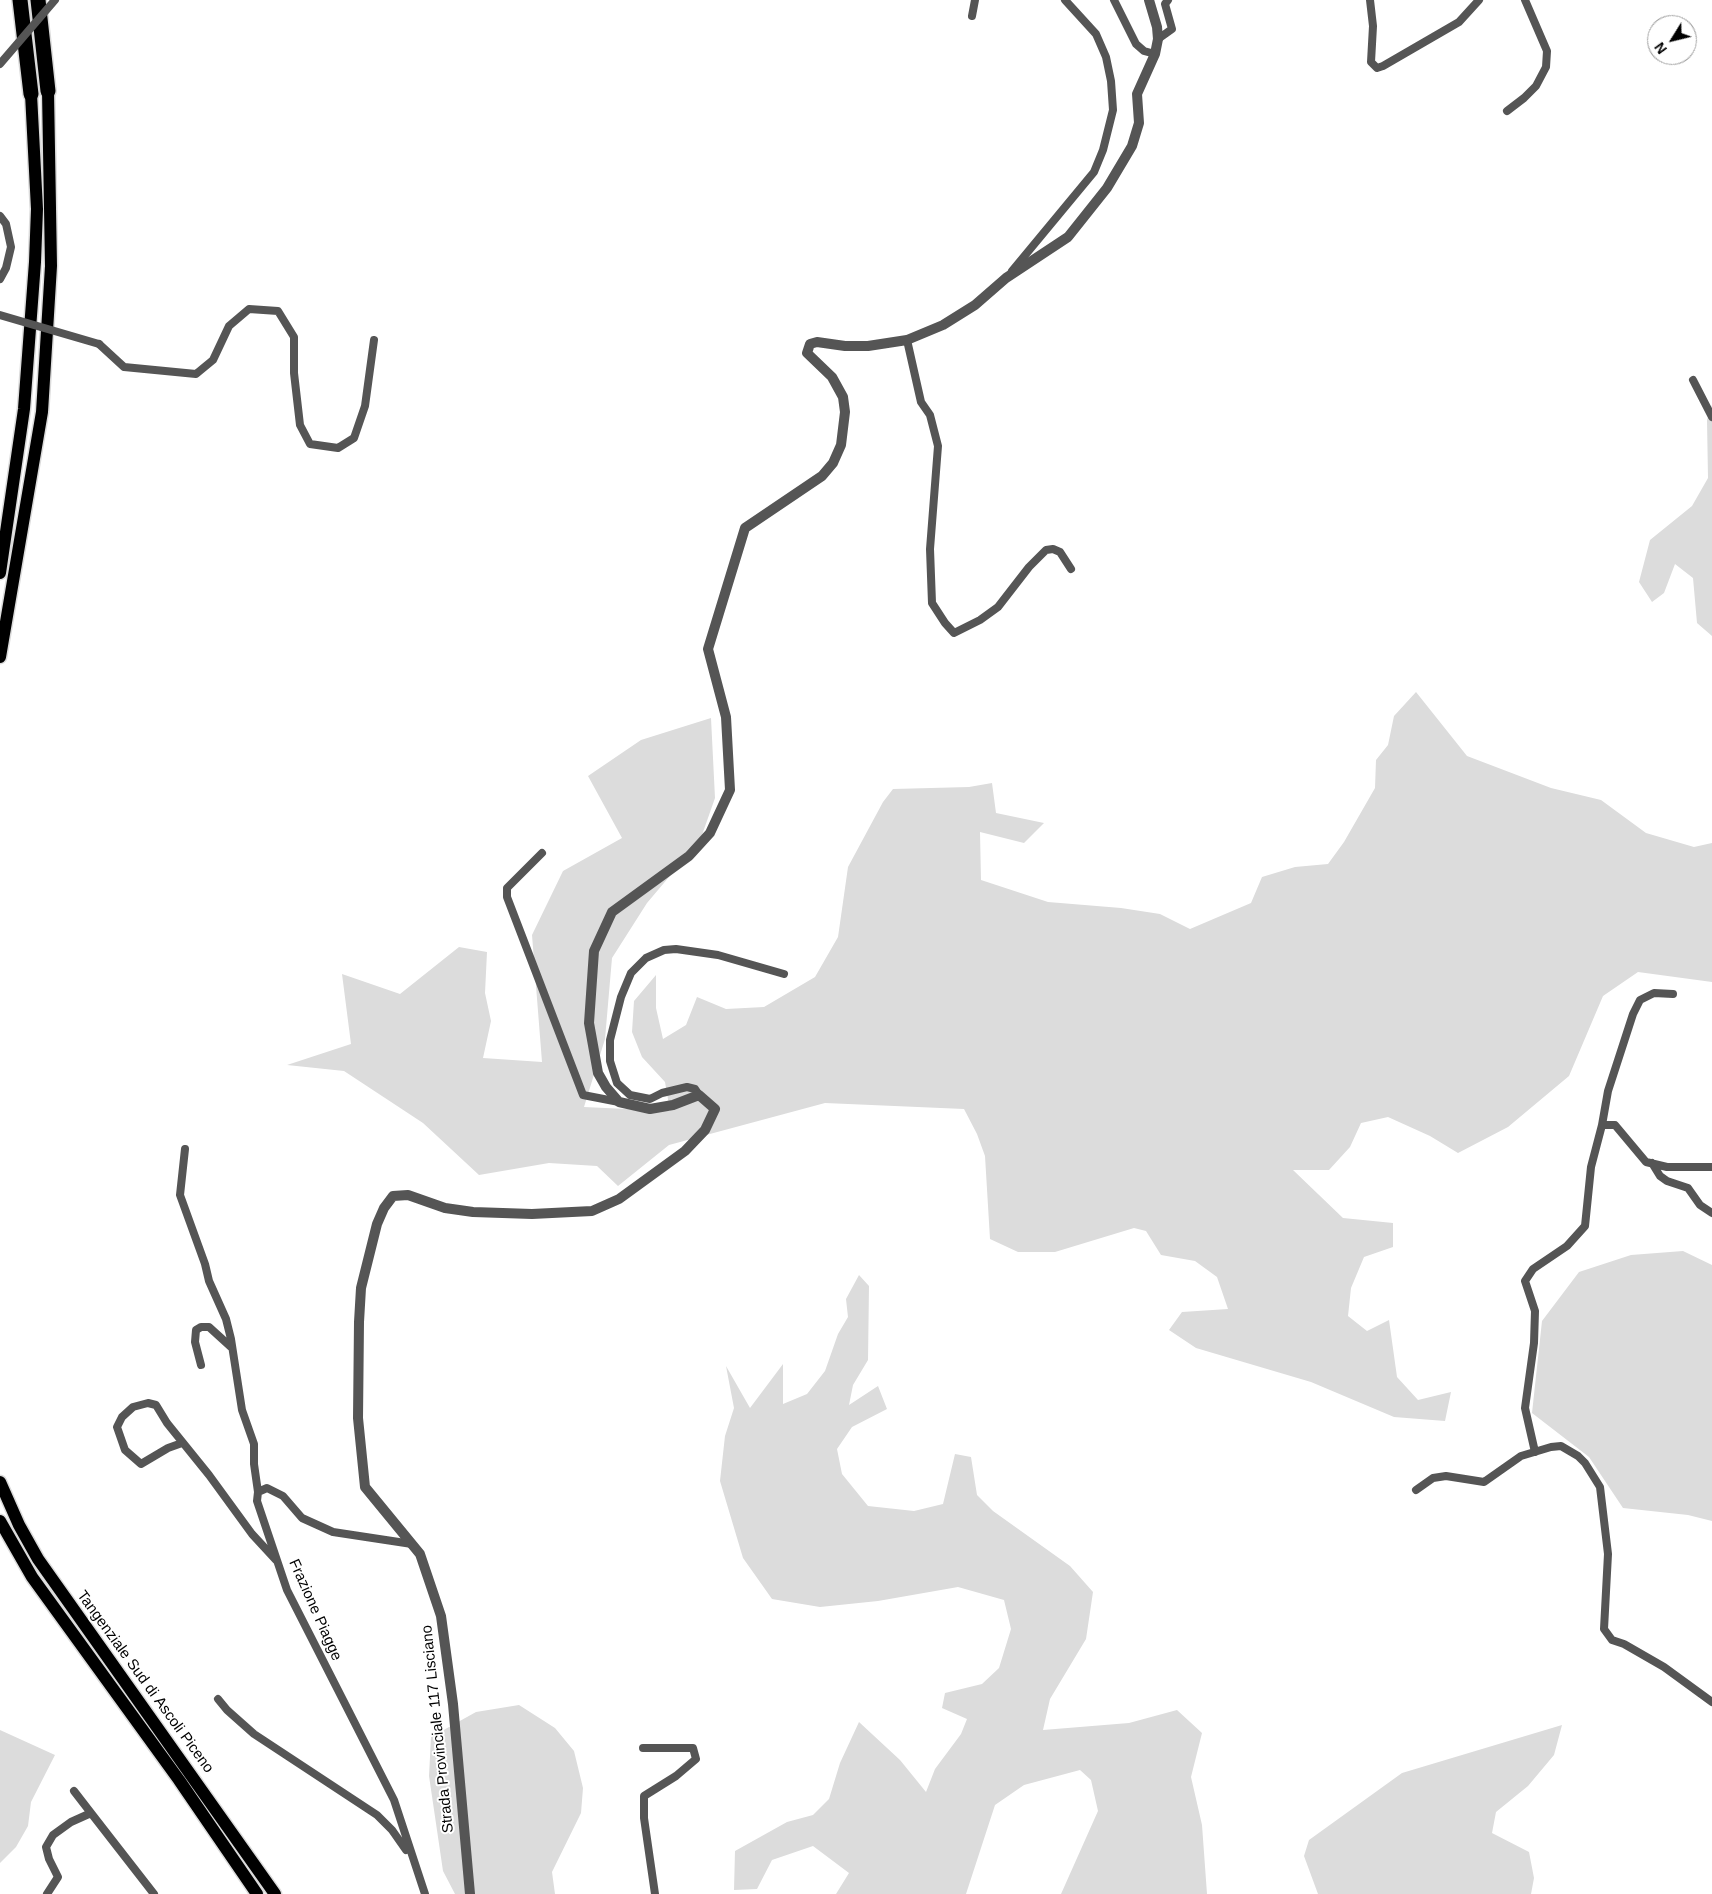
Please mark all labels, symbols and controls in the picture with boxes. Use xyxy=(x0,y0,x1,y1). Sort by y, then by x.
north arrow xyxy=(1647,15,1697,65)
text: N xyxy=(1651,39,1670,57)
street label: Frazione Piagge xyxy=(285,1556,345,1664)
street label: Tangenziale Sud di Ascoli Piceno xyxy=(73,1587,217,1777)
street label: Strada Provinciale 117 Lisciano xyxy=(418,1624,458,1834)

